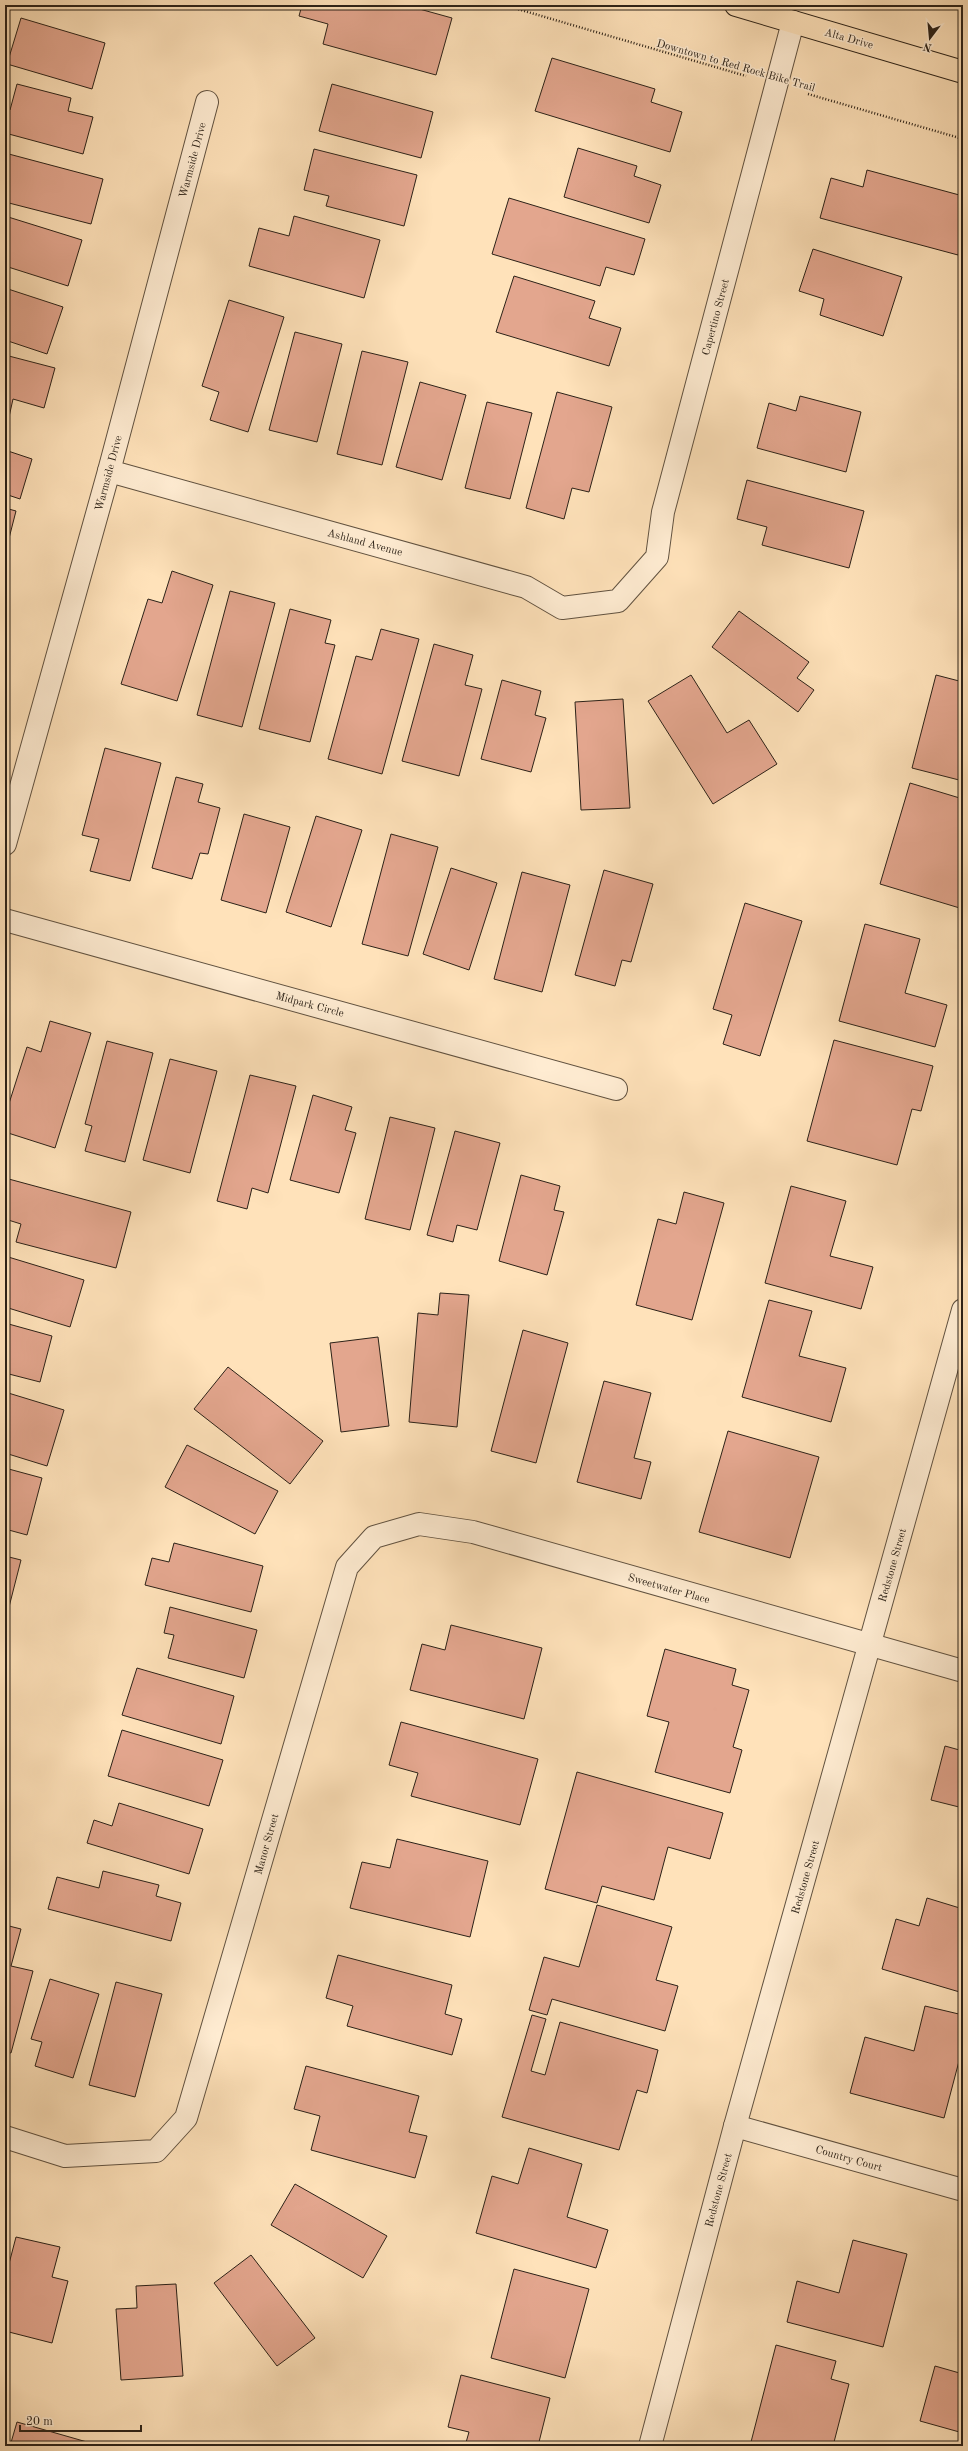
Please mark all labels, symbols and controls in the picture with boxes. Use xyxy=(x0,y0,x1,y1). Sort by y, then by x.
north arrow xyxy=(910,18,950,58)
street label: Alta Drive xyxy=(823,27,874,52)
street label: Downtown to Red Rock Bike Trail xyxy=(655,39,816,94)
text: N xyxy=(922,40,933,53)
street label: Warmside Drive xyxy=(178,121,209,199)
street label: Capertino Street xyxy=(701,278,732,357)
street label: Warmside Drive xyxy=(94,434,125,512)
street label: Ashland Avenue xyxy=(326,528,403,559)
street label: Midpark Circle xyxy=(274,991,345,1020)
street label: Redstone Street xyxy=(878,1527,909,1603)
street label: Sweetwater Place xyxy=(626,1572,711,1606)
street label: Manor Street xyxy=(254,1813,281,1876)
street label: Redstone Street xyxy=(791,1839,822,1915)
street label: Country Court xyxy=(814,2145,883,2174)
street label: Redstone Street xyxy=(704,2152,735,2229)
scale bar xyxy=(20,2407,141,2433)
text: 20 m xyxy=(26,2416,53,2428)

